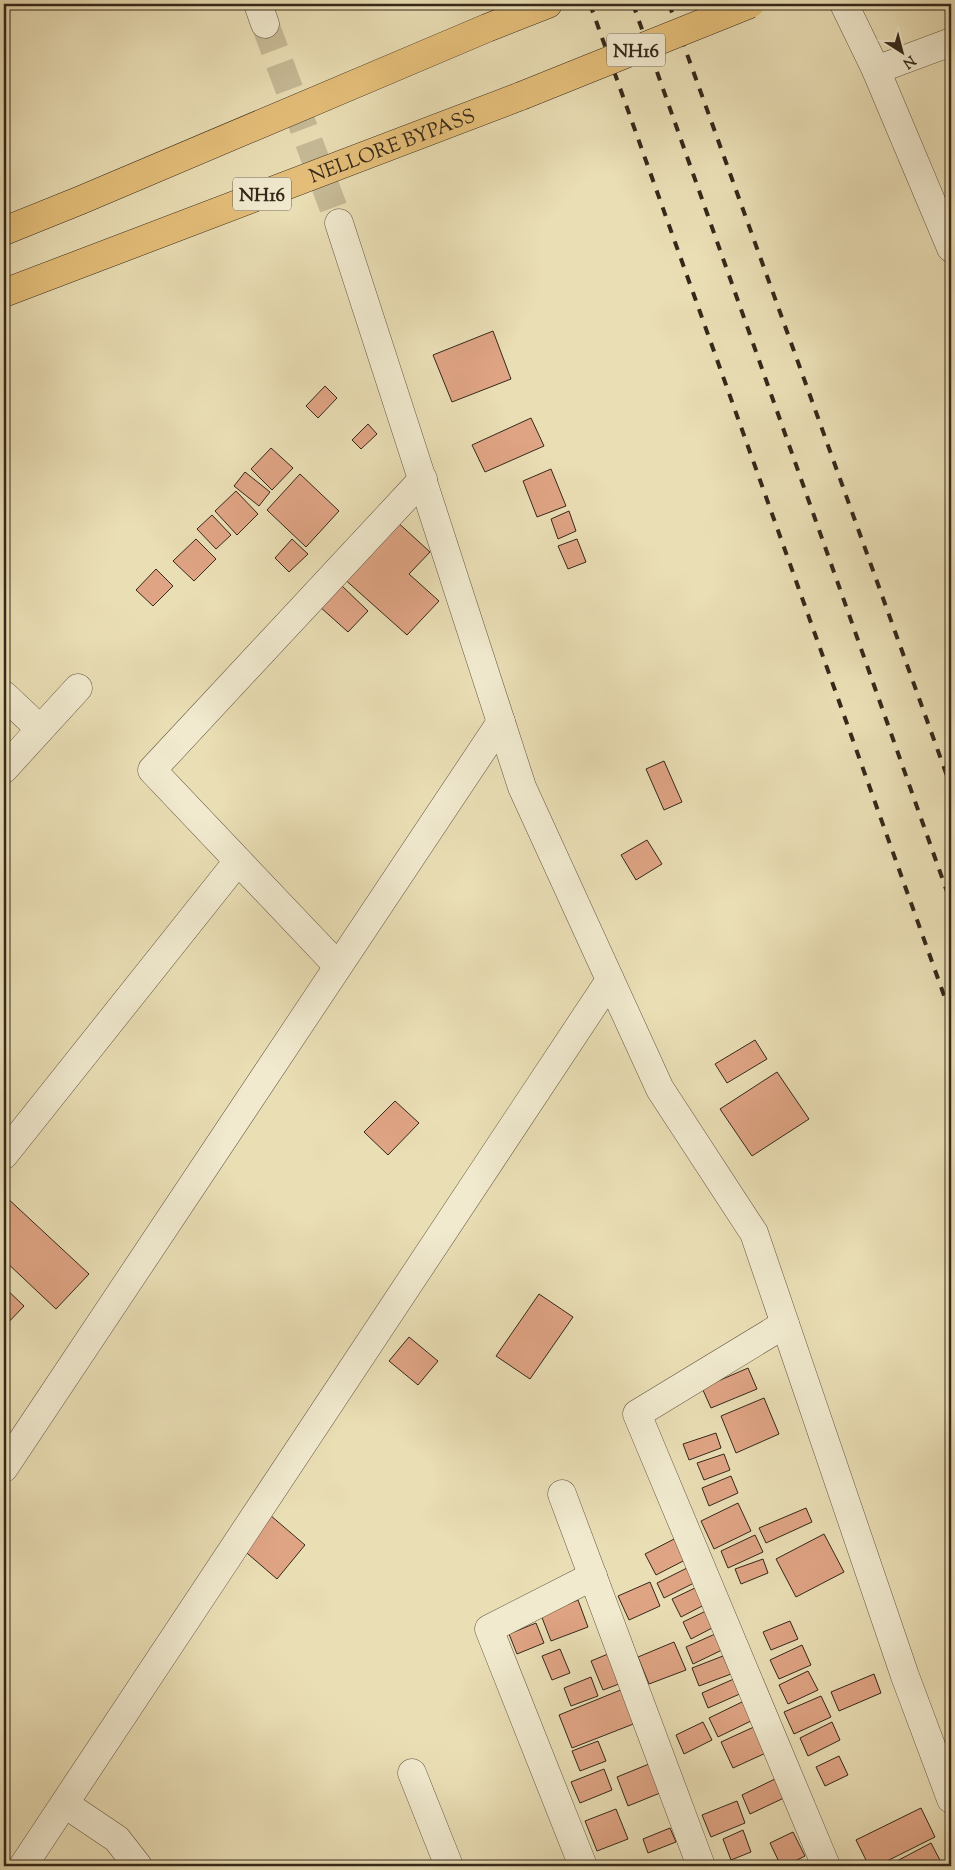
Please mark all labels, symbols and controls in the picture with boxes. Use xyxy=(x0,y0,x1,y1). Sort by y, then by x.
north arrow xyxy=(878,28,928,78)
road number: NH16 xyxy=(607,34,665,66)
text: N xyxy=(898,50,919,72)
street label: NELLORE BYPASS xyxy=(306,103,480,192)
road number: NH16 xyxy=(233,178,291,210)

